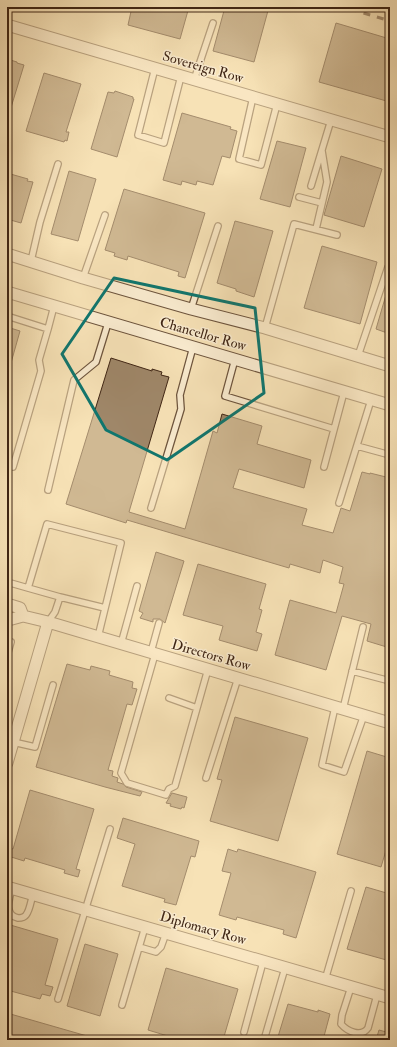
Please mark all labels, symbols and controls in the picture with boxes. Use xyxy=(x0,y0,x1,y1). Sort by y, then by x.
street label: Sovereign Row xyxy=(161,47,246,87)
street label: Chancellor Row xyxy=(158,314,249,355)
street label: Directors Row xyxy=(170,636,253,674)
street label: Diplomacy Row xyxy=(158,908,248,949)

